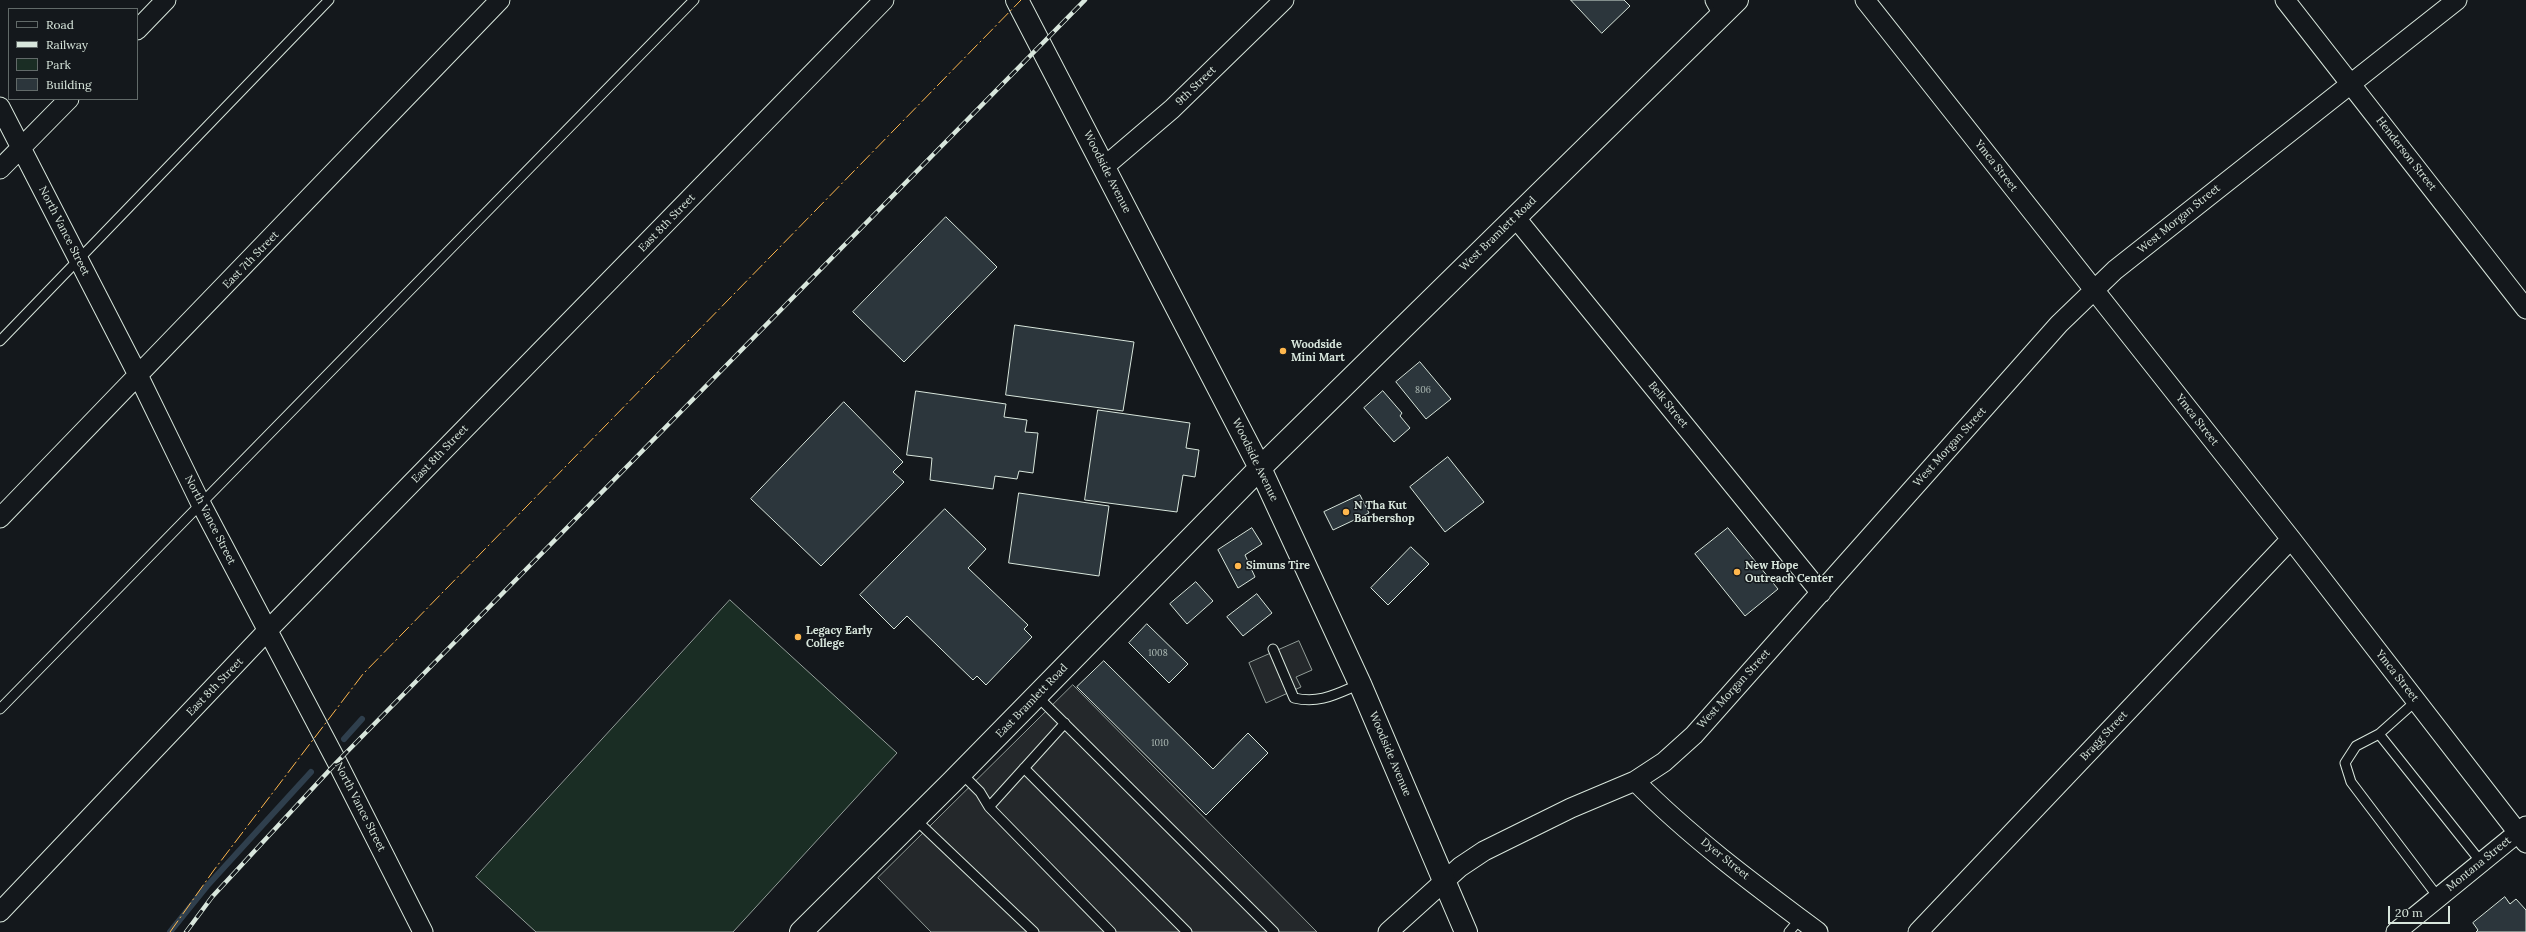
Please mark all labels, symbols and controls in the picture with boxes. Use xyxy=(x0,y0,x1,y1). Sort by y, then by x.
legend xyxy=(8,8,138,100)
text: Road xyxy=(46,17,74,32)
text: Railway xyxy=(46,37,88,52)
text: Park xyxy=(46,57,71,72)
street label: 9th Street xyxy=(1173,63,1219,109)
text: Building xyxy=(46,77,92,92)
street label: Henderson Street xyxy=(2373,114,2439,194)
street label: Woodside Avenue xyxy=(1080,129,1134,215)
street label: Ymca Street xyxy=(1972,138,2020,194)
street label: West Morgan Street xyxy=(2135,182,2223,256)
street label: North Vance Street xyxy=(36,184,92,278)
street label: East 8th Street xyxy=(636,191,698,255)
street label: West Bramlett Road xyxy=(1457,194,1539,274)
street label: East 7th Street xyxy=(220,229,282,291)
place label: Woodside Mini Mart xyxy=(1291,338,1345,364)
marker: Woodside Mini Mart xyxy=(1278,346,1288,356)
street label: Belk Street xyxy=(1645,379,1691,431)
house number: 806 xyxy=(1415,385,1431,395)
street label: Ymca Street xyxy=(2173,392,2221,448)
street label: West Morgan Street xyxy=(1911,405,1989,489)
street label: Woodside Avenue xyxy=(1229,416,1281,504)
street label: East 8th Street xyxy=(409,422,471,486)
street label: North Vance Street xyxy=(182,473,238,567)
place label: N Tha Kut Barbershop xyxy=(1354,499,1415,525)
marker: N Tha Kut Barbershop xyxy=(1341,507,1351,517)
place label: Simuns Tire xyxy=(1246,559,1310,573)
place label: New Hope Outreach Center xyxy=(1745,559,1833,585)
marker: Simuns Tire xyxy=(1233,561,1243,571)
marker: New Hope Outreach Center xyxy=(1732,567,1742,577)
place label: Legacy Early College xyxy=(806,624,872,650)
marker: Legacy Early College xyxy=(793,632,803,642)
street label: West Morgan Street xyxy=(1695,647,1773,731)
house number: 1008 xyxy=(1148,648,1168,658)
street label: Ymca Street xyxy=(2373,648,2421,704)
street label: East 8th Street xyxy=(184,655,246,719)
street label: East Bramlett Road xyxy=(993,661,1071,741)
street label: Bragg Street xyxy=(2078,708,2130,764)
street label: Woodside Avenue xyxy=(1366,710,1414,798)
house number: 1010 xyxy=(1151,738,1169,748)
street label: North Vance Street xyxy=(332,760,388,854)
street label: Montana Street xyxy=(2444,834,2514,894)
street label: Dyer Street xyxy=(1698,835,1752,883)
scale bar xyxy=(2390,898,2452,924)
text: 20 m xyxy=(2395,905,2423,920)

